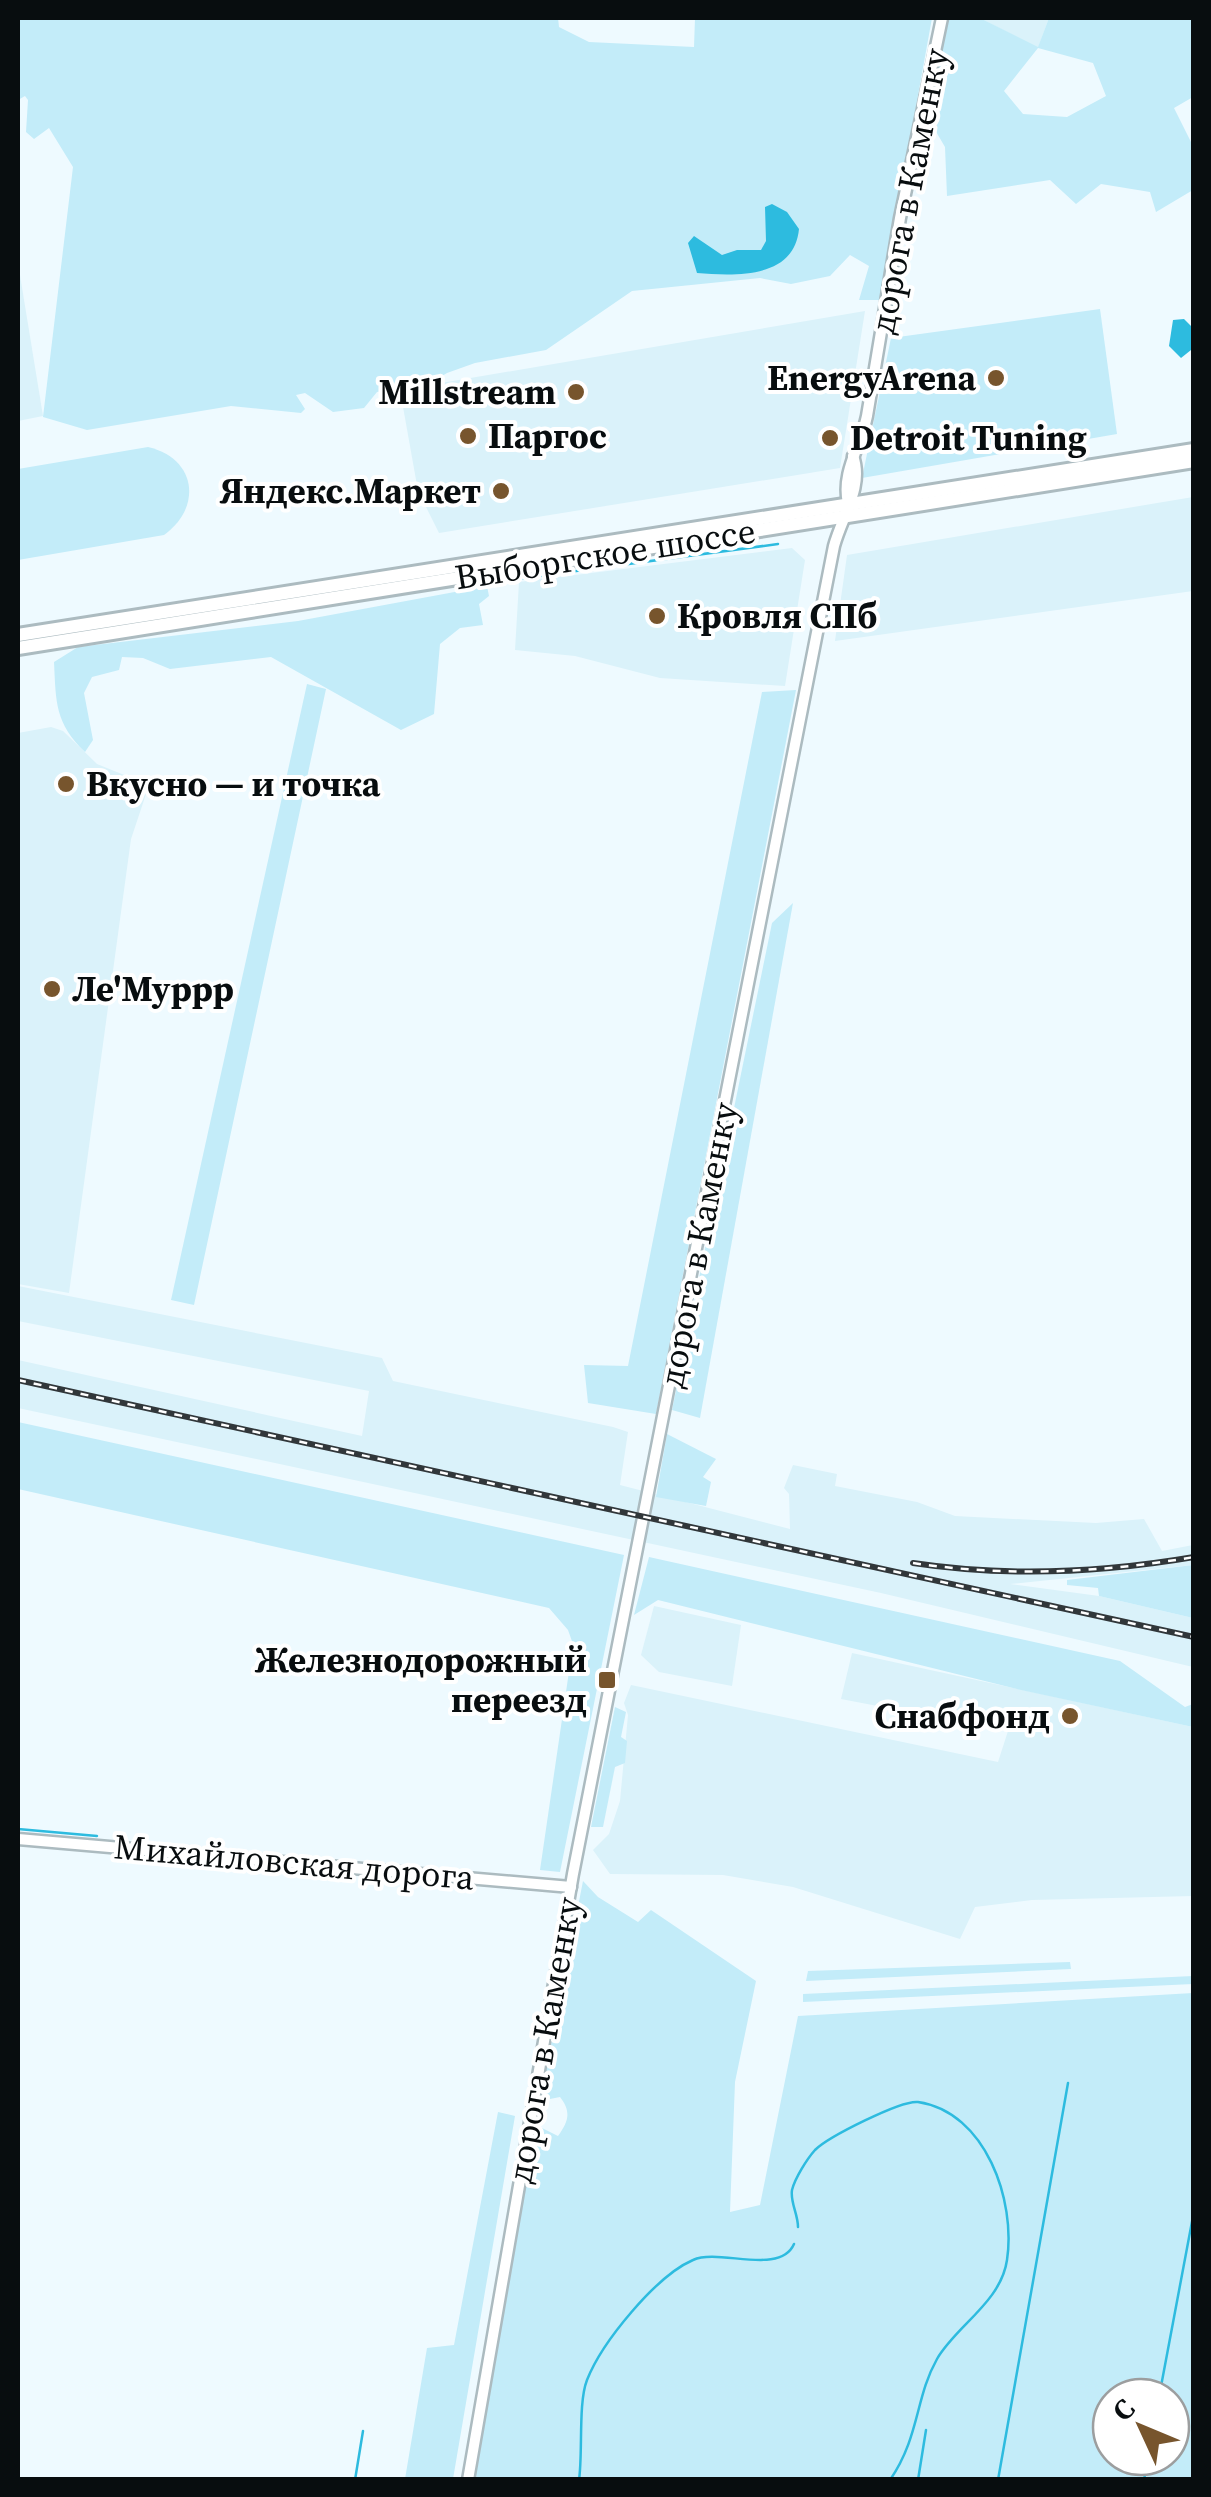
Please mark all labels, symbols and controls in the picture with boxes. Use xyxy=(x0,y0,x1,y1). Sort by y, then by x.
street label: дорога в Каменку xyxy=(858,44,960,338)
place label: EnergyArena xyxy=(767,354,976,402)
marker: EnergyArena xyxy=(985,367,1007,389)
place label: Millstream xyxy=(378,368,556,416)
marker: Millstream xyxy=(565,381,587,403)
place label: Паргос xyxy=(488,412,607,460)
place label: Detroit Tuning xyxy=(850,414,1087,462)
marker: Паргос xyxy=(457,425,479,447)
marker: Detroit Tuning xyxy=(819,427,841,449)
place label: Яндекс.Маркет xyxy=(220,467,481,515)
marker: Яндекс.Маркет xyxy=(490,480,512,502)
street label: Выборгское шоссе xyxy=(451,507,759,601)
place label: Кровля СПб xyxy=(677,592,877,640)
marker: Кровля СПб xyxy=(646,605,668,627)
place label: Вкусно — и точка xyxy=(86,760,381,808)
marker: Вкусно — и точка xyxy=(55,773,77,795)
place label: Ле'Муррр xyxy=(72,965,234,1013)
marker: Ле'Муррр xyxy=(41,978,63,1000)
street label: дорога в Каменку xyxy=(647,1098,749,1392)
place label: Железнодорожный переезд xyxy=(255,1636,587,1724)
marker: Железнодорожный переезд xyxy=(596,1669,618,1691)
place label: Снабфонд xyxy=(874,1692,1050,1740)
marker: Снабфонд xyxy=(1059,1705,1081,1727)
street label: Михайловская дорога xyxy=(112,1822,476,1902)
street label: дорога в Каменку xyxy=(495,1893,593,2187)
north arrow xyxy=(1091,2377,1191,2477)
text: С xyxy=(1103,2390,1143,2429)

